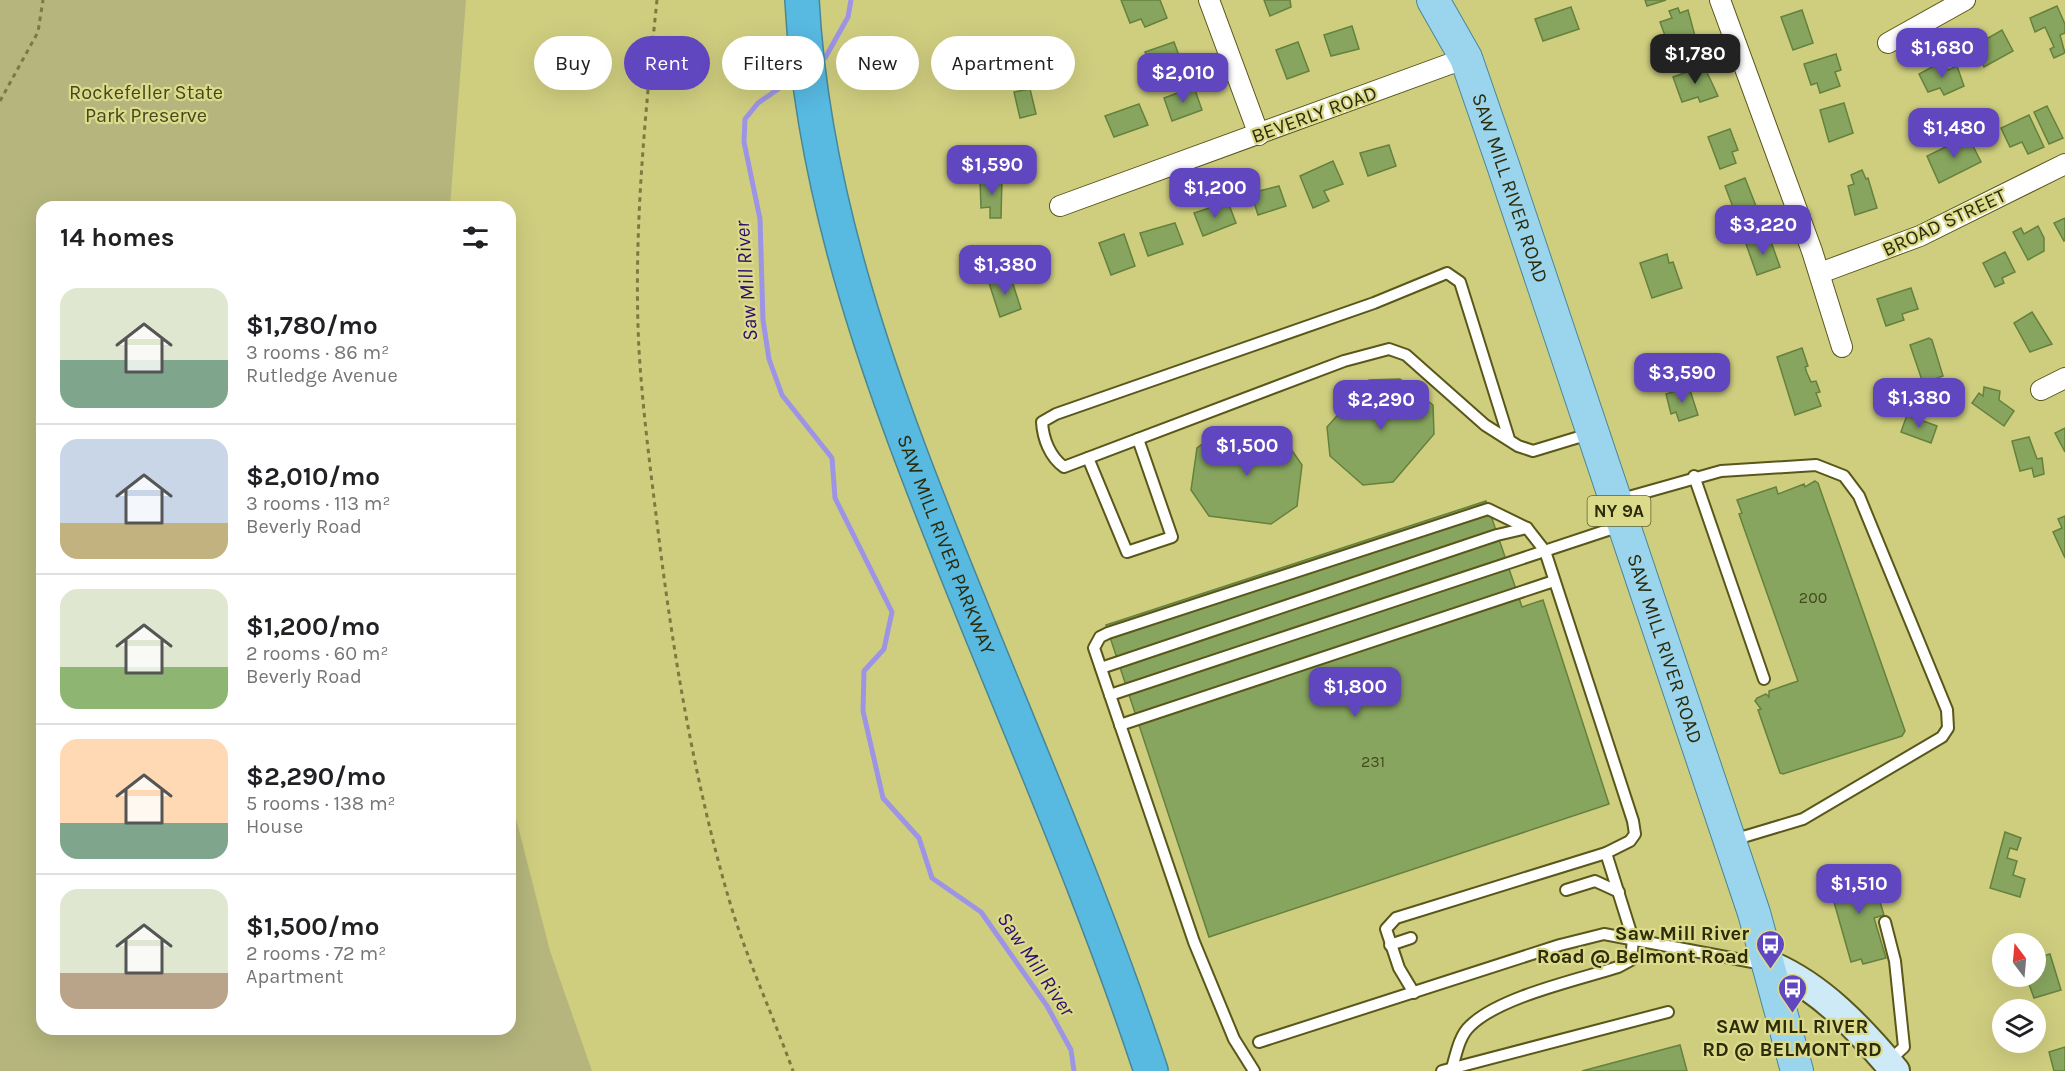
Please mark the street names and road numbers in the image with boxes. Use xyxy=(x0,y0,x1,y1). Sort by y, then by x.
street label: BEVERLY ROAD xyxy=(1248,81,1380,148)
street label: SAW MILL RIVER ROAD xyxy=(1467,90,1553,286)
street label: BROAD STREET xyxy=(1879,184,2010,261)
street label: SAW MILL RIVER PARKWAY xyxy=(892,432,1000,658)
road number: NY 9A xyxy=(1588,496,1650,526)
street label: SAW MILL RIVER ROAD xyxy=(1622,551,1707,747)

